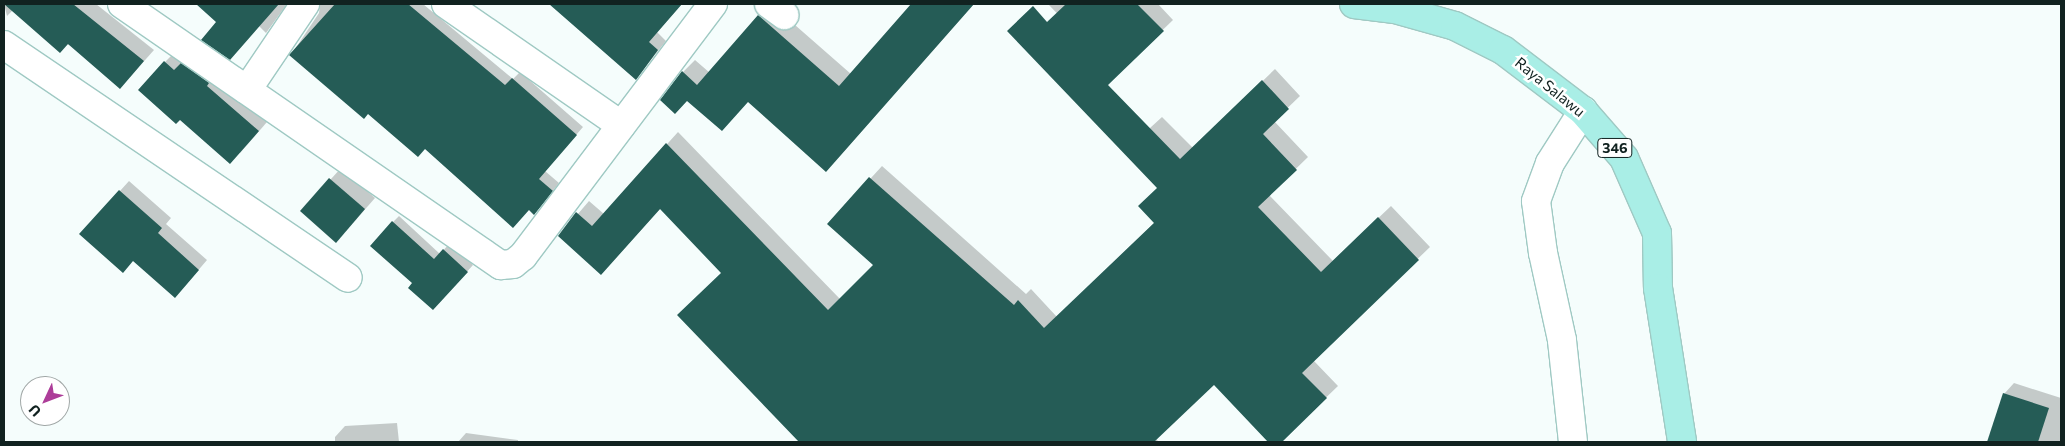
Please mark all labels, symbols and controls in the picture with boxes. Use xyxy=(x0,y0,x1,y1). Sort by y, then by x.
street label: Raya Salawu xyxy=(1511,53,1589,121)
road number: 346 xyxy=(1596,136,1634,160)
north arrow xyxy=(20,376,70,426)
text: U xyxy=(25,401,44,420)

